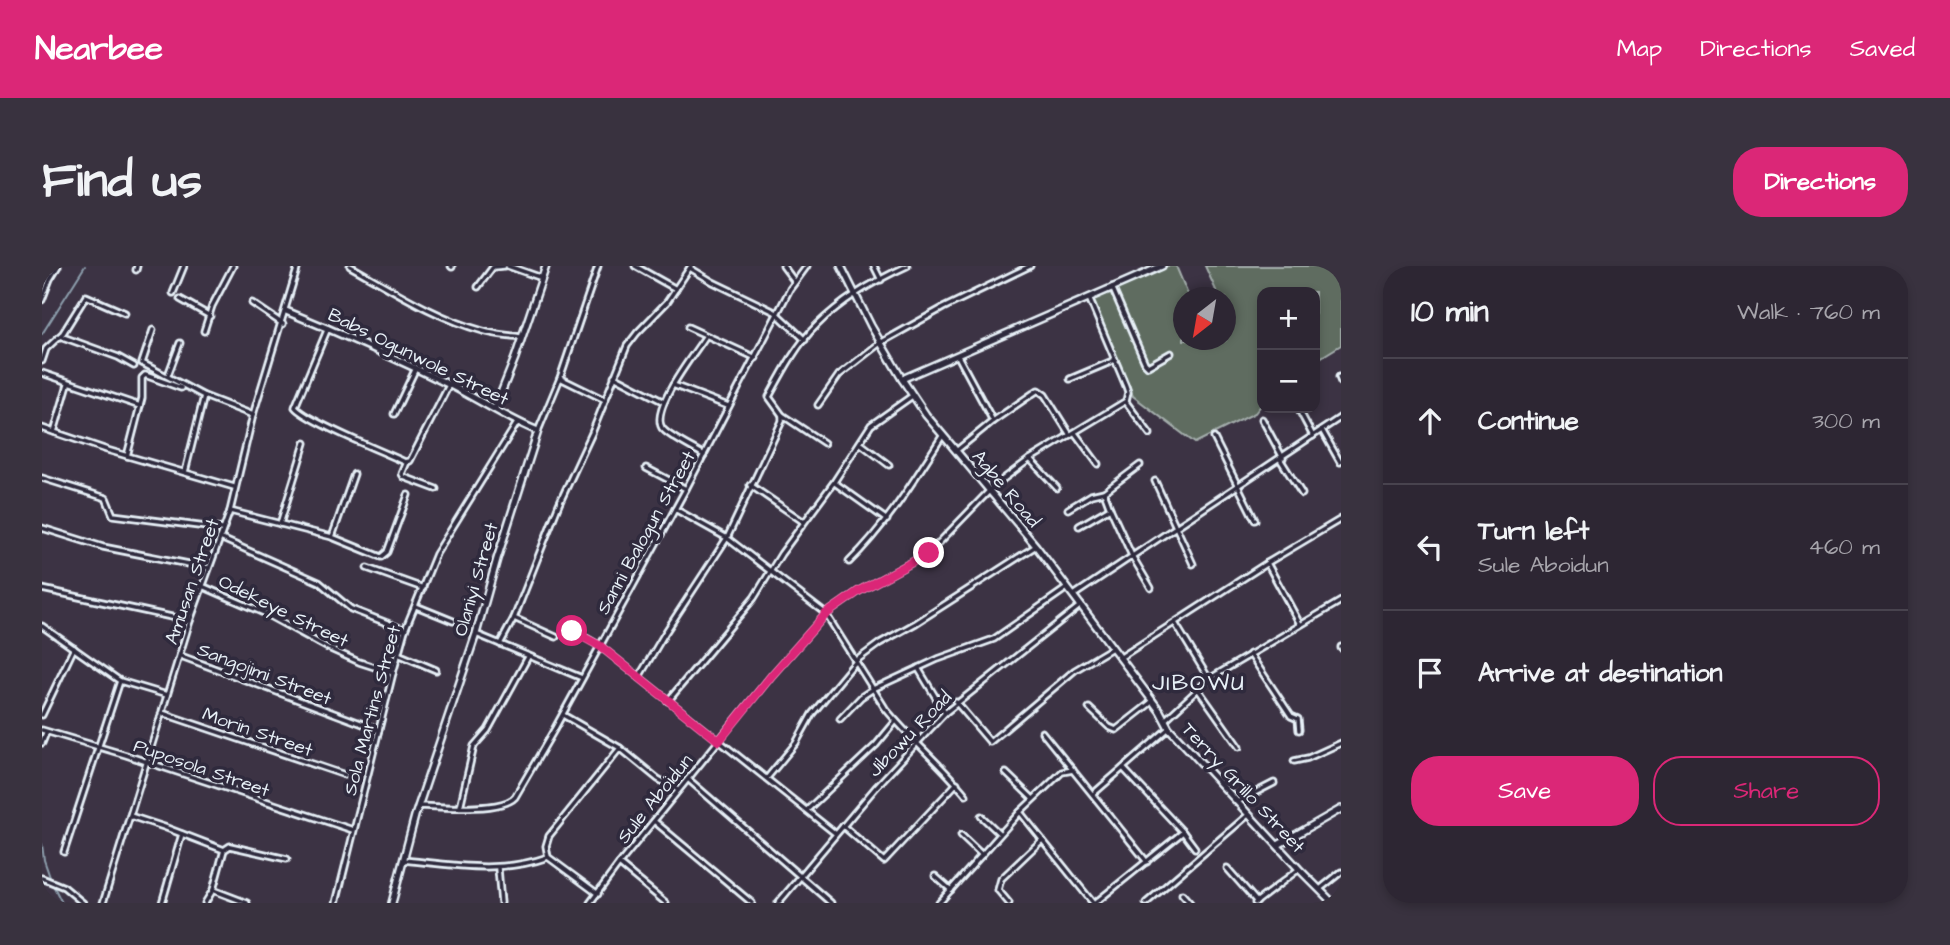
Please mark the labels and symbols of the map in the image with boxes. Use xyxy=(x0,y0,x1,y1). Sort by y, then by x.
north arrow xyxy=(1173,287,1236,350)
street label: Babs Ogunwole Street xyxy=(323,302,514,414)
street label: Agbe Road xyxy=(964,444,1047,535)
street label: Sanni Balogun Street xyxy=(590,446,704,620)
street label: Amusan Street xyxy=(158,515,227,648)
street label: Olaniyi Street xyxy=(447,519,507,640)
route end xyxy=(913,537,944,568)
street label: Odekeye Street xyxy=(213,568,353,656)
route start xyxy=(556,615,587,646)
street label: Sola Martins Street xyxy=(337,622,408,798)
street label: Sangojimi Street xyxy=(193,636,336,713)
district label: JIBOWU xyxy=(1152,667,1246,699)
street label: Jibowu Road xyxy=(862,685,958,783)
street label: Morin Street xyxy=(199,701,317,764)
street label: Terry Grillo Street xyxy=(1174,716,1311,860)
street label: Puposola Street xyxy=(130,733,273,804)
street label: Sule Aboidun xyxy=(611,748,700,849)

